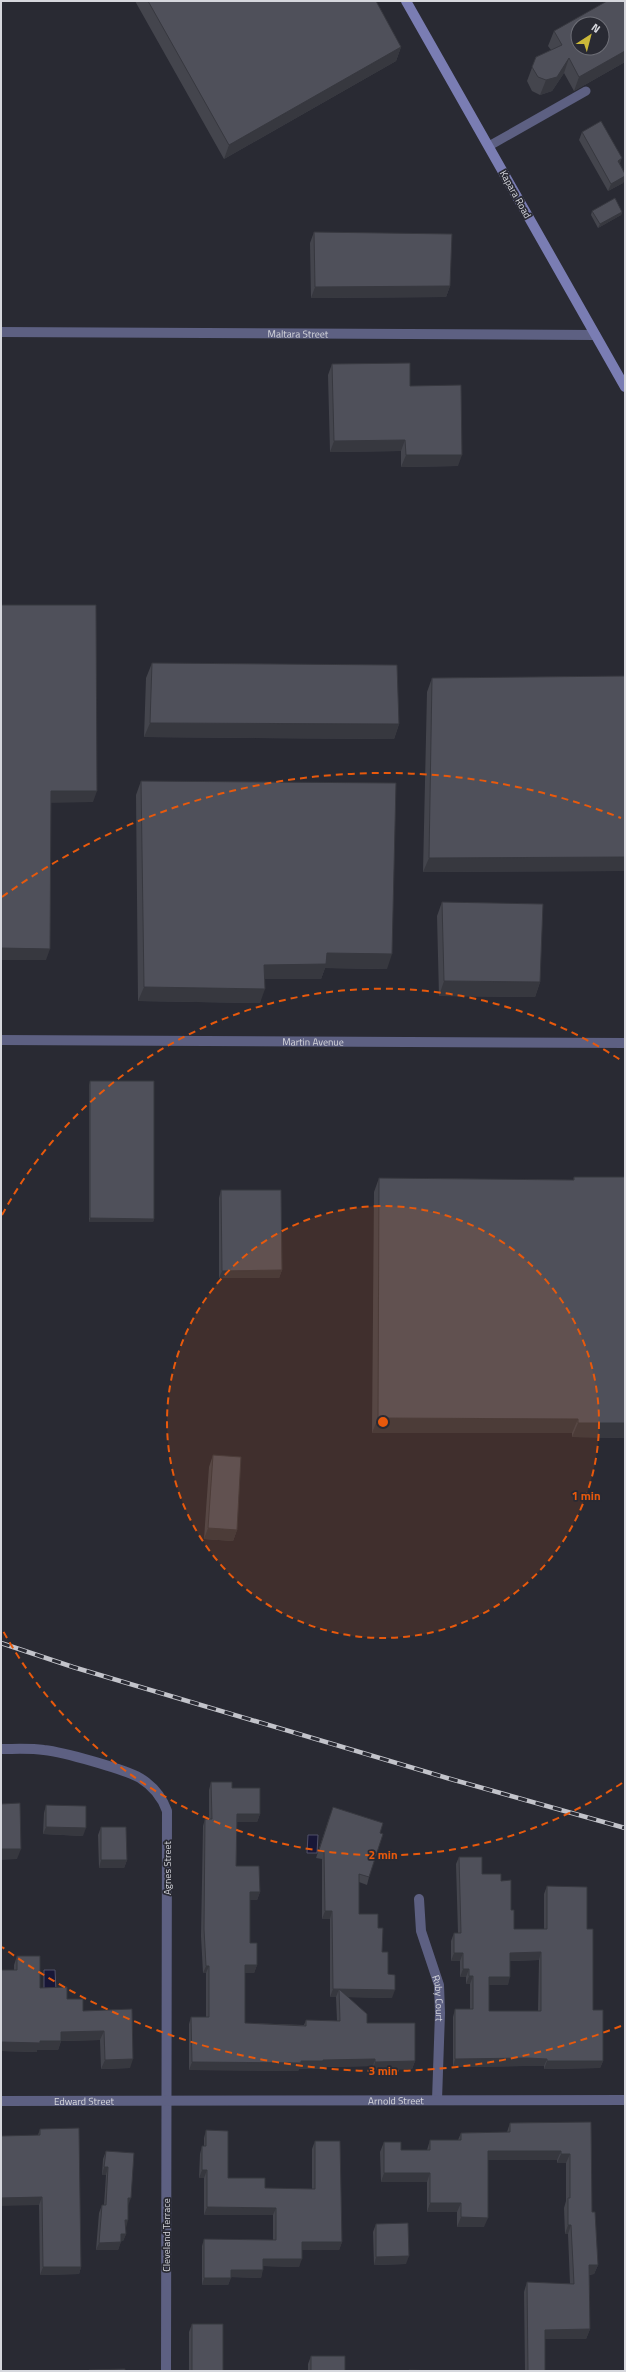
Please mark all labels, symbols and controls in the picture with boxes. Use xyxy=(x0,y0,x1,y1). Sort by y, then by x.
north arrow xyxy=(570,16,610,56)
text: N xyxy=(588,19,604,37)
street label: Kapara Road xyxy=(496,167,535,221)
street label: Maltara Street xyxy=(268,326,329,342)
street label: Martin Avenue xyxy=(282,1034,344,1050)
centre of rings xyxy=(376,1415,390,1429)
text: 1 min xyxy=(571,1486,601,1505)
street label: Agnes Street xyxy=(160,1840,175,1895)
text: 2 min xyxy=(368,1845,398,1864)
street label: Ruby Court xyxy=(428,1973,447,2022)
text: 3 min xyxy=(368,2061,398,2080)
street label: Arnold Street xyxy=(368,2093,424,2108)
street label: Edward Street xyxy=(54,2094,115,2109)
street label: Cleveland Terrace xyxy=(159,2198,174,2272)

